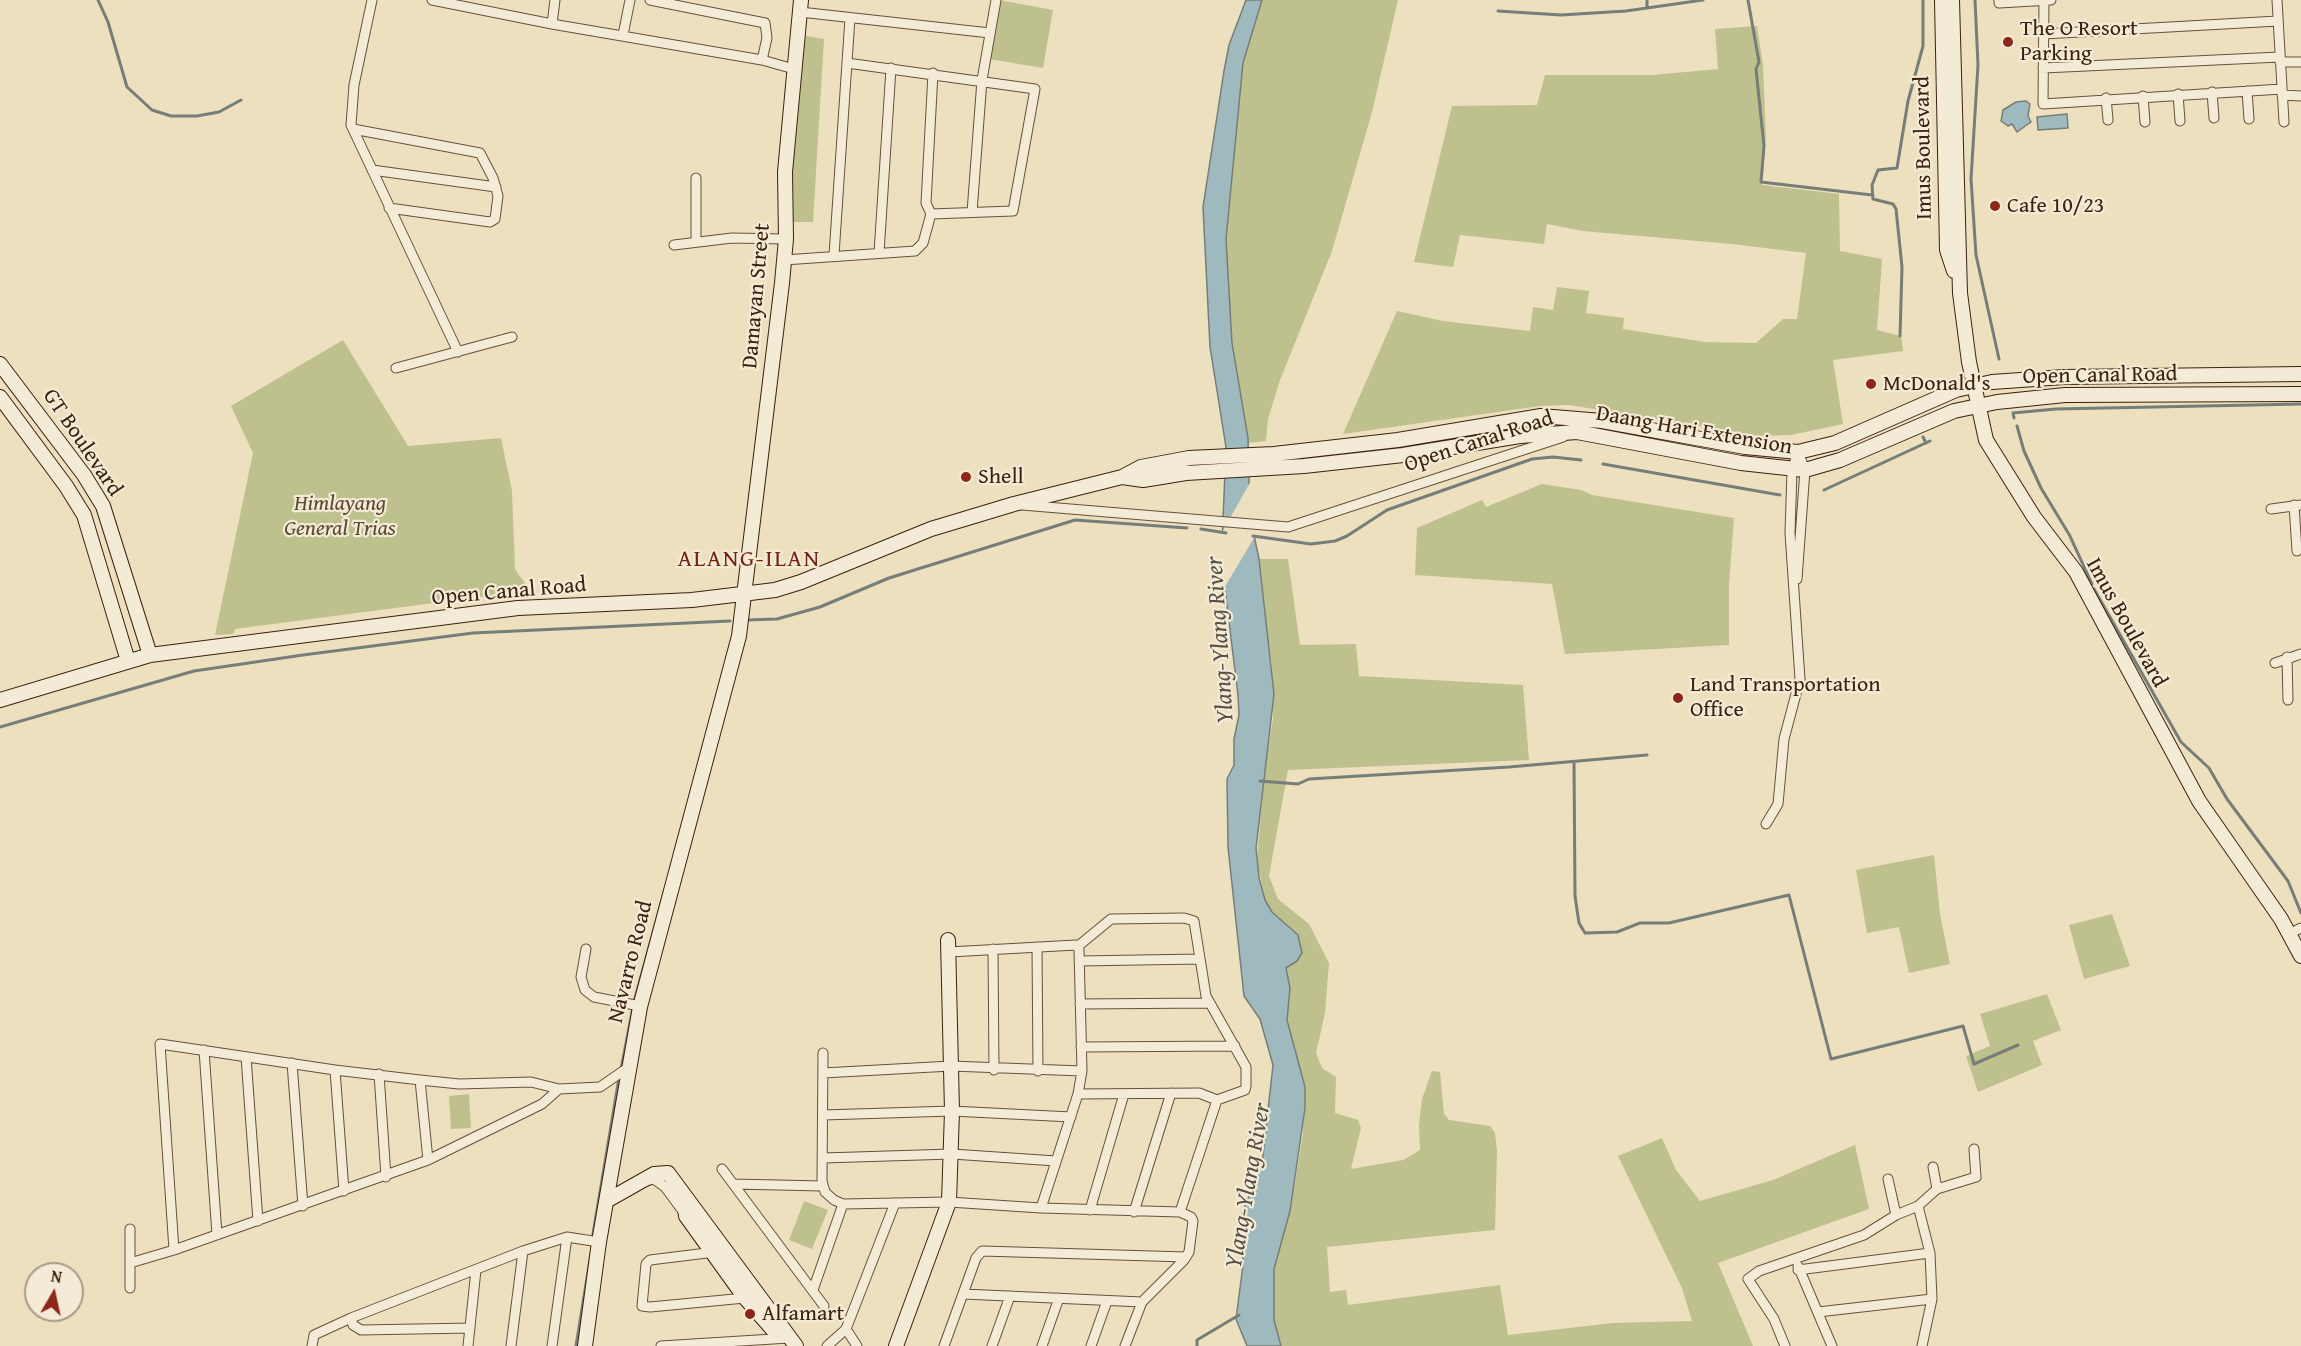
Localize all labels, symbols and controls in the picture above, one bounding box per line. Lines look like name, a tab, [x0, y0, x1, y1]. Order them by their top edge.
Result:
place label: The O Resort Parking	[2020, 16, 2138, 68]
marker: The O Resort Parking	[2001, 35, 2015, 49]
street label: Imus Boulevard	[1910, 76, 1938, 220]
place label: Cafe 10/23	[2007, 193, 2104, 219]
marker: Cafe 10/23	[1988, 199, 2002, 213]
street label: Damayan Street	[737, 222, 777, 370]
street label: Open Canal Road	[2022, 361, 2178, 391]
place label: McDonald's	[1883, 371, 1990, 397]
marker: McDonald's	[1864, 377, 1878, 391]
street label: GT Boulevard	[36, 384, 128, 502]
street label: Daang Hari Extension	[1594, 401, 1794, 461]
street label: Open Canal Road	[1401, 406, 1557, 478]
place label: Shell	[978, 464, 1024, 490]
marker: Shell	[959, 470, 973, 484]
park label: Himlayang General Trias	[284, 491, 396, 542]
district label: ALANG-ILAN	[677, 546, 821, 574]
street label: Imus Boulevard	[2080, 554, 2172, 692]
water label: Ylang-Ylang River	[1201, 555, 1241, 725]
street label: Open Canal Road	[431, 572, 587, 612]
place label: Land Transportation Office	[1690, 672, 1881, 724]
marker: Land Transportation Office	[1671, 691, 1685, 705]
street label: Navarro Road	[603, 898, 659, 1026]
water label: Ylang-Ylang River	[1220, 1101, 1278, 1271]
north arrow	[24, 1262, 84, 1322]
text: N	[49, 1264, 64, 1289]
place label: Alfamart	[762, 1301, 844, 1327]
marker: Alfamart	[743, 1307, 757, 1321]

